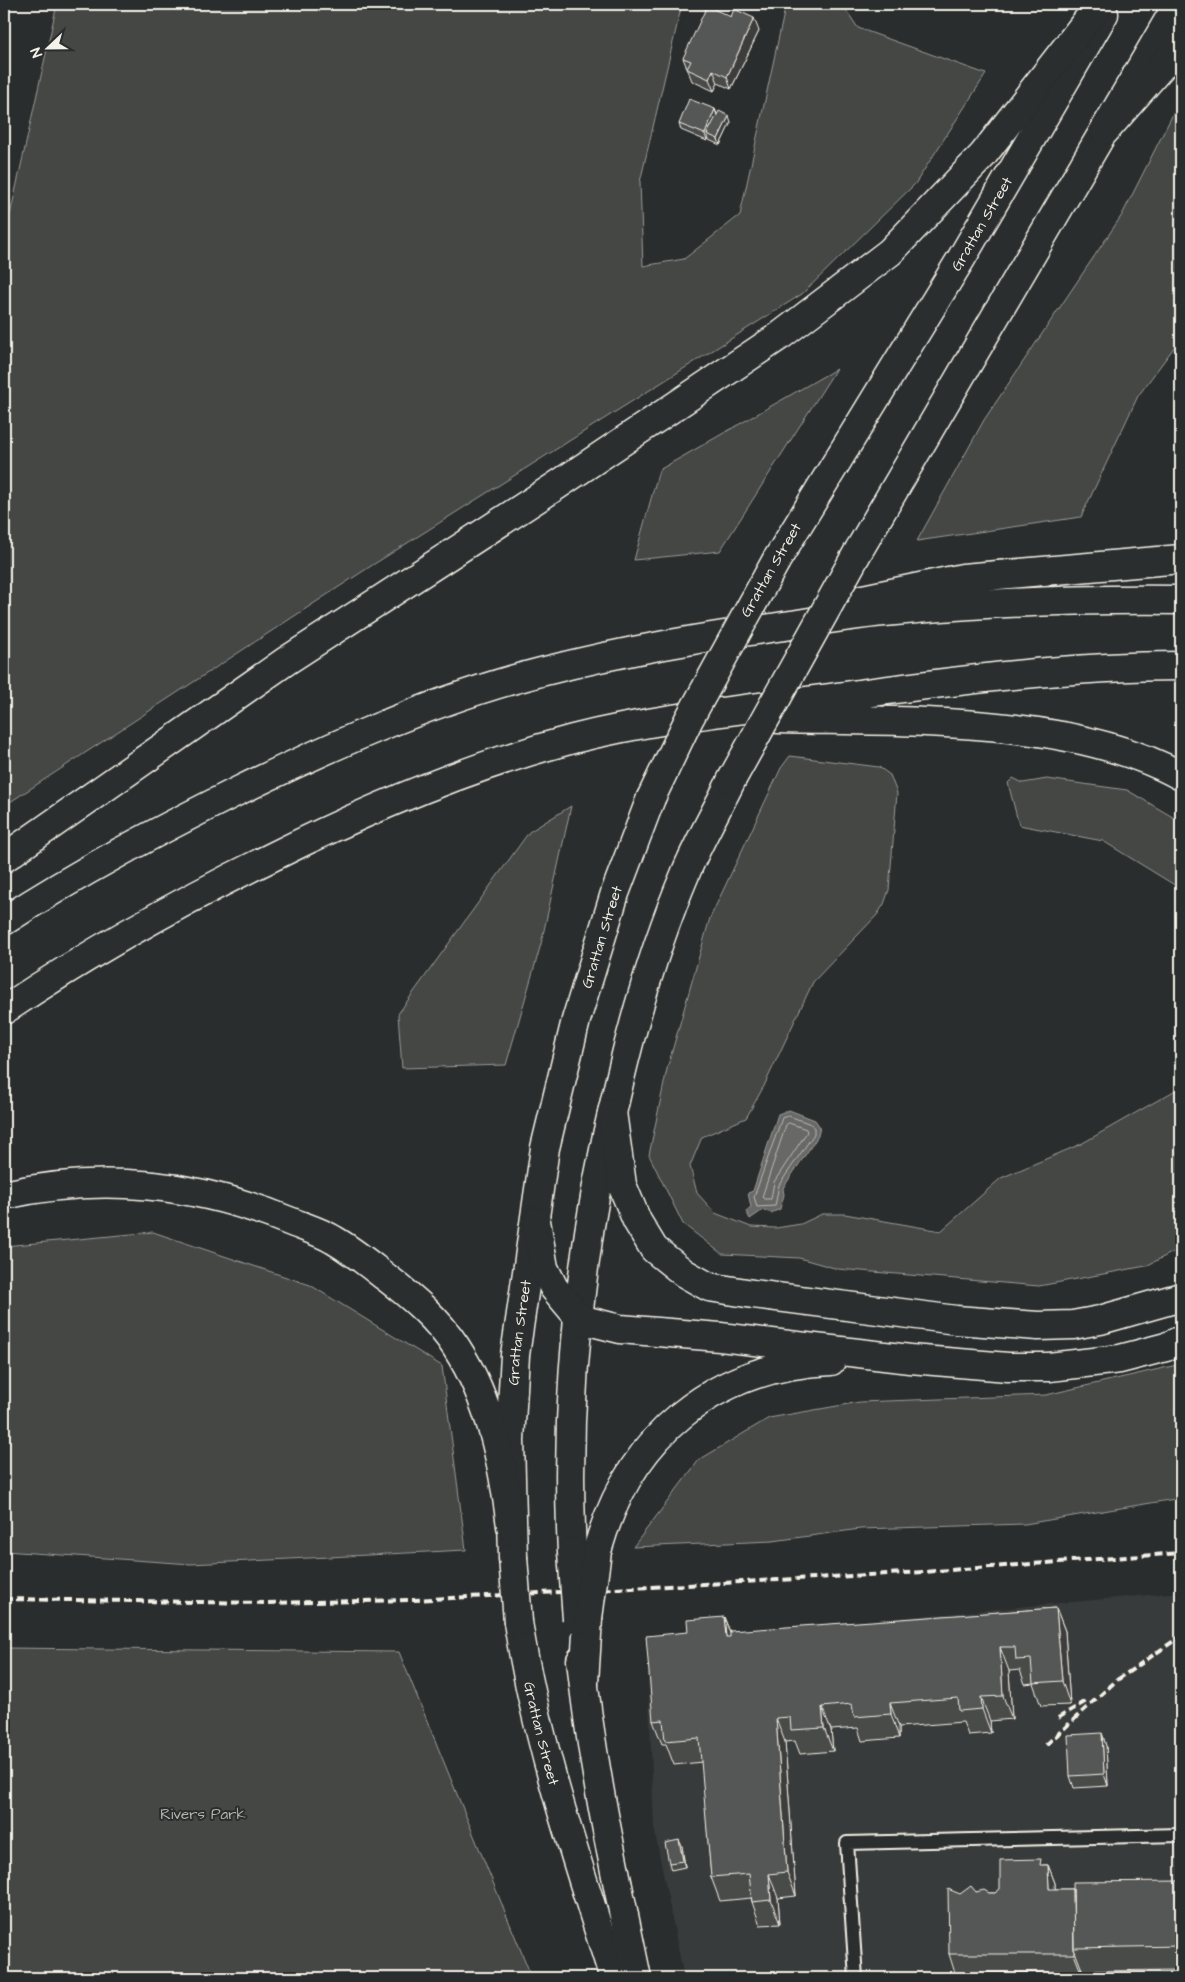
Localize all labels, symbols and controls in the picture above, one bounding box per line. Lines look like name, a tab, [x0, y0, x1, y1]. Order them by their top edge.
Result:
north arrow	[22, 22, 72, 72]
text: N	[26, 44, 48, 60]
street label: Grattan Street	[946, 173, 1017, 275]
street label: Grattan Street	[735, 519, 807, 621]
street label: Grattan Street	[576, 883, 627, 991]
street label: Grattan Street	[503, 1278, 536, 1386]
street label: Grattan Street	[519, 1680, 564, 1788]
park label: Rivers Park	[160, 1804, 246, 1825]

